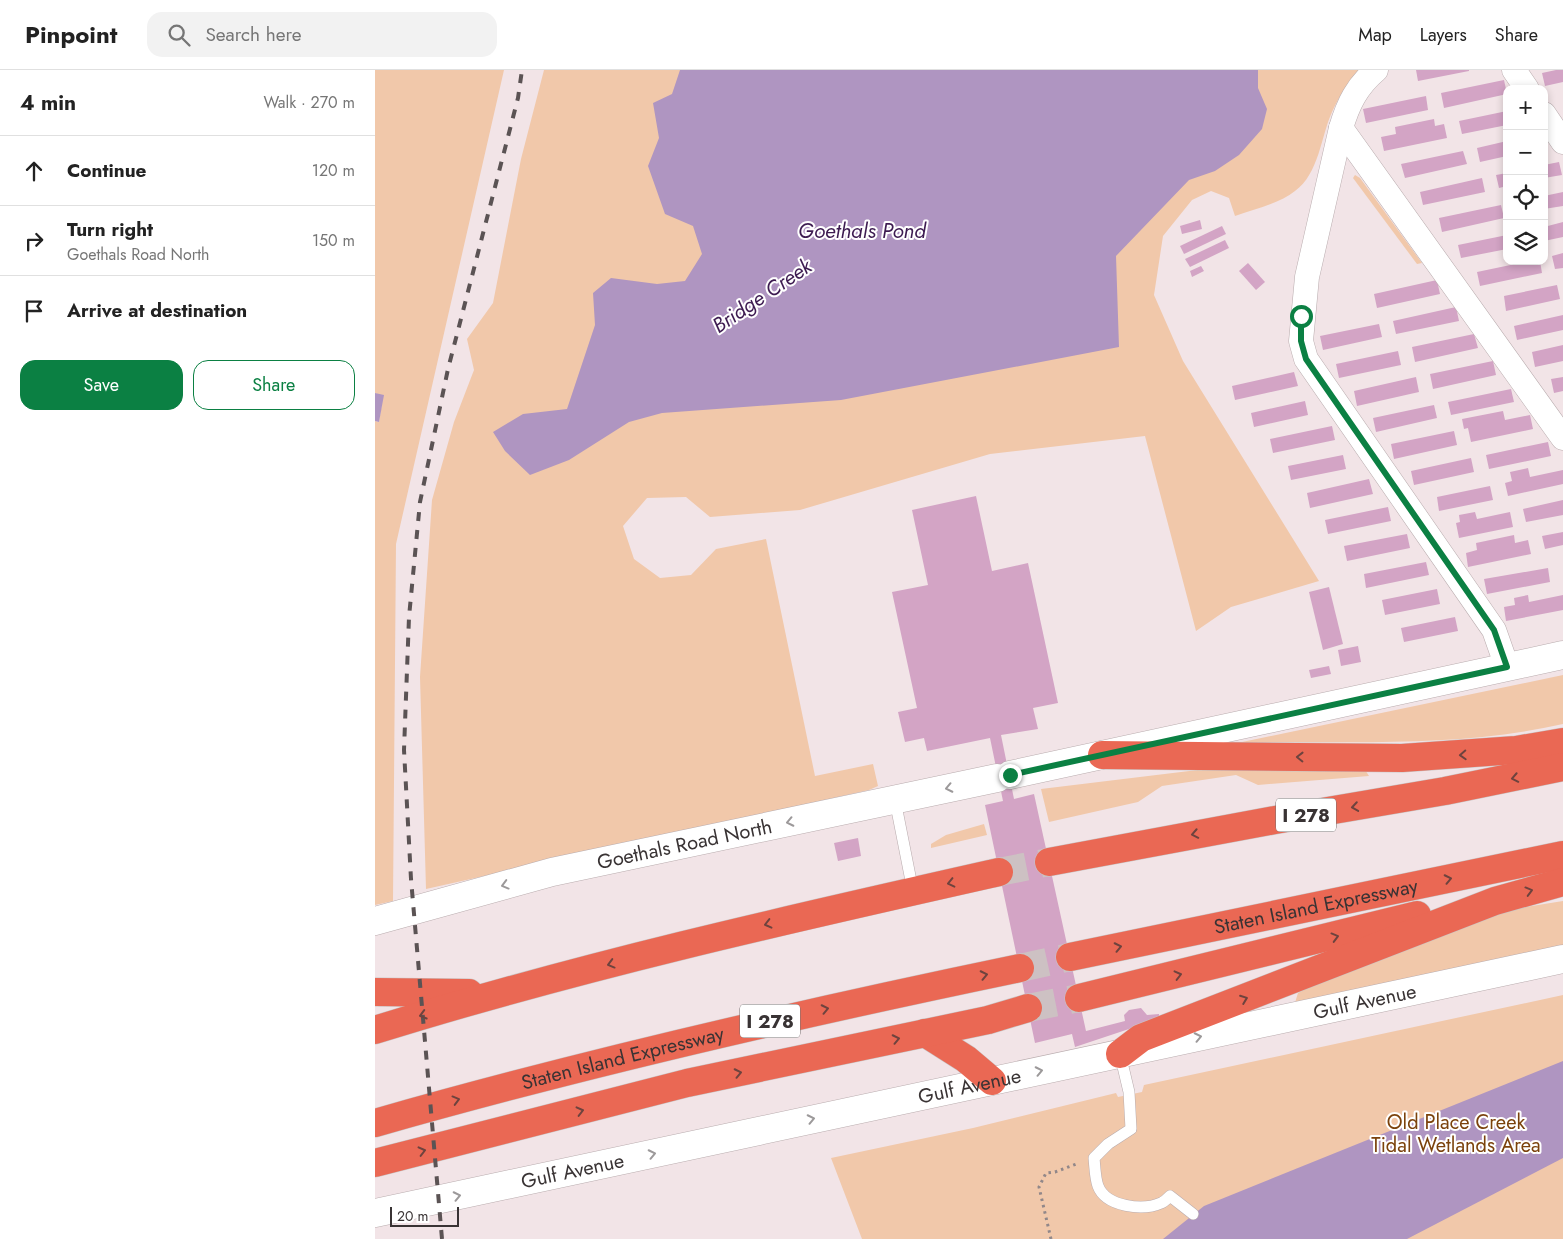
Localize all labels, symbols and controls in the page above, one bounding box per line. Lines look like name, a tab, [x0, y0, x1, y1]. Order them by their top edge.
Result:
search box	[147, 12, 497, 57]
text: Pinpoint	[25, 17, 117, 52]
icon: search	[165, 21, 193, 49]
text: Search here	[205, 21, 302, 48]
text: Map	[1358, 22, 1392, 48]
text: Layers	[1420, 22, 1467, 48]
text: Share	[1495, 22, 1538, 48]
map controls	[1503, 85, 1548, 265]
button: +	[1503, 85, 1548, 130]
text: 4 min	[20, 88, 76, 118]
text: Walk · 270 m	[264, 91, 355, 114]
button: −	[1503, 130, 1548, 175]
icon: ahead	[20, 157, 48, 185]
text: Continue	[67, 157, 146, 184]
text: 120 m	[312, 159, 355, 182]
button: locate	[1503, 175, 1548, 220]
text: Turn right	[67, 216, 153, 243]
water label: Goethals Pond	[798, 216, 927, 246]
button: layers	[1503, 220, 1548, 265]
icon: right	[20, 227, 48, 255]
text: 150 m	[312, 229, 355, 252]
text: Goethals Road North	[67, 243, 209, 266]
water label: Bridge Creek	[706, 251, 819, 340]
icon: arrive	[20, 297, 48, 325]
text: Arrive at destination	[67, 297, 247, 324]
route start	[1290, 305, 1313, 328]
button: Save	[20, 360, 183, 410]
button: Share	[193, 360, 355, 410]
one-way arrow	[1458, 749, 1466, 760]
one-way arrow	[1296, 751, 1304, 762]
route end	[999, 764, 1022, 787]
one-way arrow	[1511, 772, 1520, 782]
one-way arrow	[945, 782, 954, 793]
road number: I 278	[1276, 798, 1336, 832]
one-way arrow	[1351, 801, 1360, 811]
street label: Goethals Road North	[594, 811, 775, 877]
one-way arrow	[786, 816, 795, 827]
one-way arrow	[1191, 829, 1200, 839]
street label: Staten Island Expressway	[1211, 871, 1421, 941]
one-way arrow	[1444, 874, 1453, 885]
one-way arrow	[947, 877, 956, 888]
one-way arrow	[502, 879, 510, 889]
one-way arrow	[1524, 886, 1532, 896]
one-way arrow	[764, 918, 773, 929]
one-way arrow	[1331, 932, 1339, 942]
one-way arrow	[1113, 943, 1122, 953]
one-way arrow	[607, 958, 615, 968]
one-way arrow	[980, 970, 989, 981]
one-way arrow	[1173, 970, 1182, 981]
street label: Gulf Avenue	[1310, 976, 1419, 1027]
one-way arrow	[1239, 995, 1247, 1005]
road number: I 278	[740, 1004, 800, 1038]
one-way arrow	[821, 1004, 830, 1014]
one-way arrow	[419, 1010, 427, 1020]
street label: Staten Island Expressway	[518, 1019, 727, 1097]
one-way arrow	[1193, 1032, 1202, 1043]
one-way arrow	[892, 1034, 901, 1045]
street label: Gulf Avenue	[915, 1061, 1024, 1111]
one-way arrow	[1034, 1066, 1043, 1077]
one-way arrow	[733, 1068, 742, 1079]
one-way arrow	[451, 1095, 460, 1106]
one-way arrow	[575, 1106, 584, 1117]
park label: Old Place Creek Tidal Wetlands Area	[1371, 1108, 1541, 1160]
one-way arrow	[807, 1115, 816, 1125]
street label: Gulf Avenue	[518, 1146, 627, 1196]
one-way arrow	[418, 1147, 426, 1157]
one-way arrow	[648, 1149, 657, 1159]
one-way arrow	[452, 1191, 461, 1201]
scale bar	[390, 1204, 459, 1227]
text: 20 m	[397, 1206, 429, 1226]

